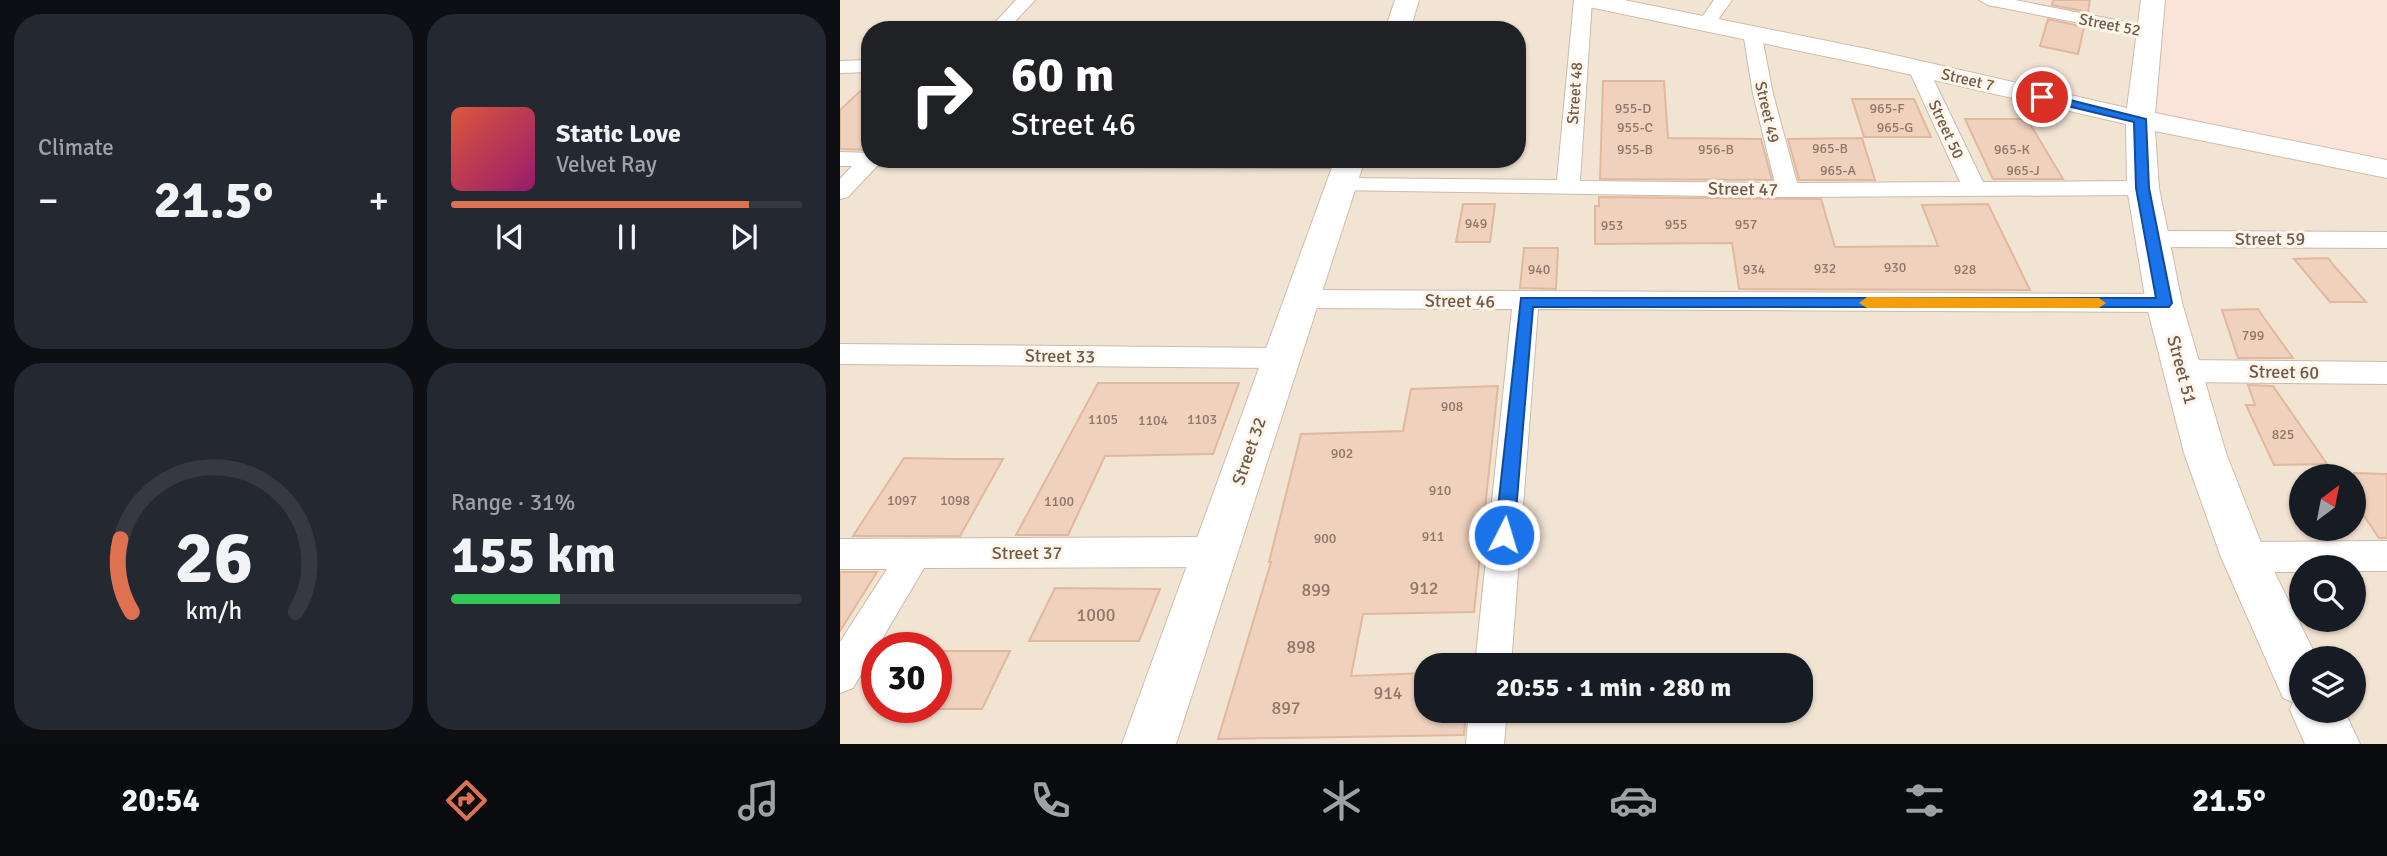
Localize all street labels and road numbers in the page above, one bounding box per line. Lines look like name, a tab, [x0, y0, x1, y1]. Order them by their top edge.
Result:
street label: Street 52	[2077, 9, 2142, 41]
street label: Street 48	[1563, 61, 1587, 125]
street label: Street 7	[1939, 64, 1996, 96]
street label: Street 49	[1750, 80, 1784, 145]
street label: Street 50	[1924, 97, 1968, 162]
street label: Street 47	[1708, 177, 1778, 201]
street label: Street 59	[2235, 228, 2305, 250]
street label: Street 46	[1425, 289, 1495, 313]
street label: Street 51	[2162, 333, 2202, 407]
street label: Street 33	[1025, 344, 1095, 368]
street label: Street 60	[2249, 360, 2319, 384]
street label: Street 32	[1227, 414, 1271, 488]
street label: Street 37	[992, 542, 1062, 564]

